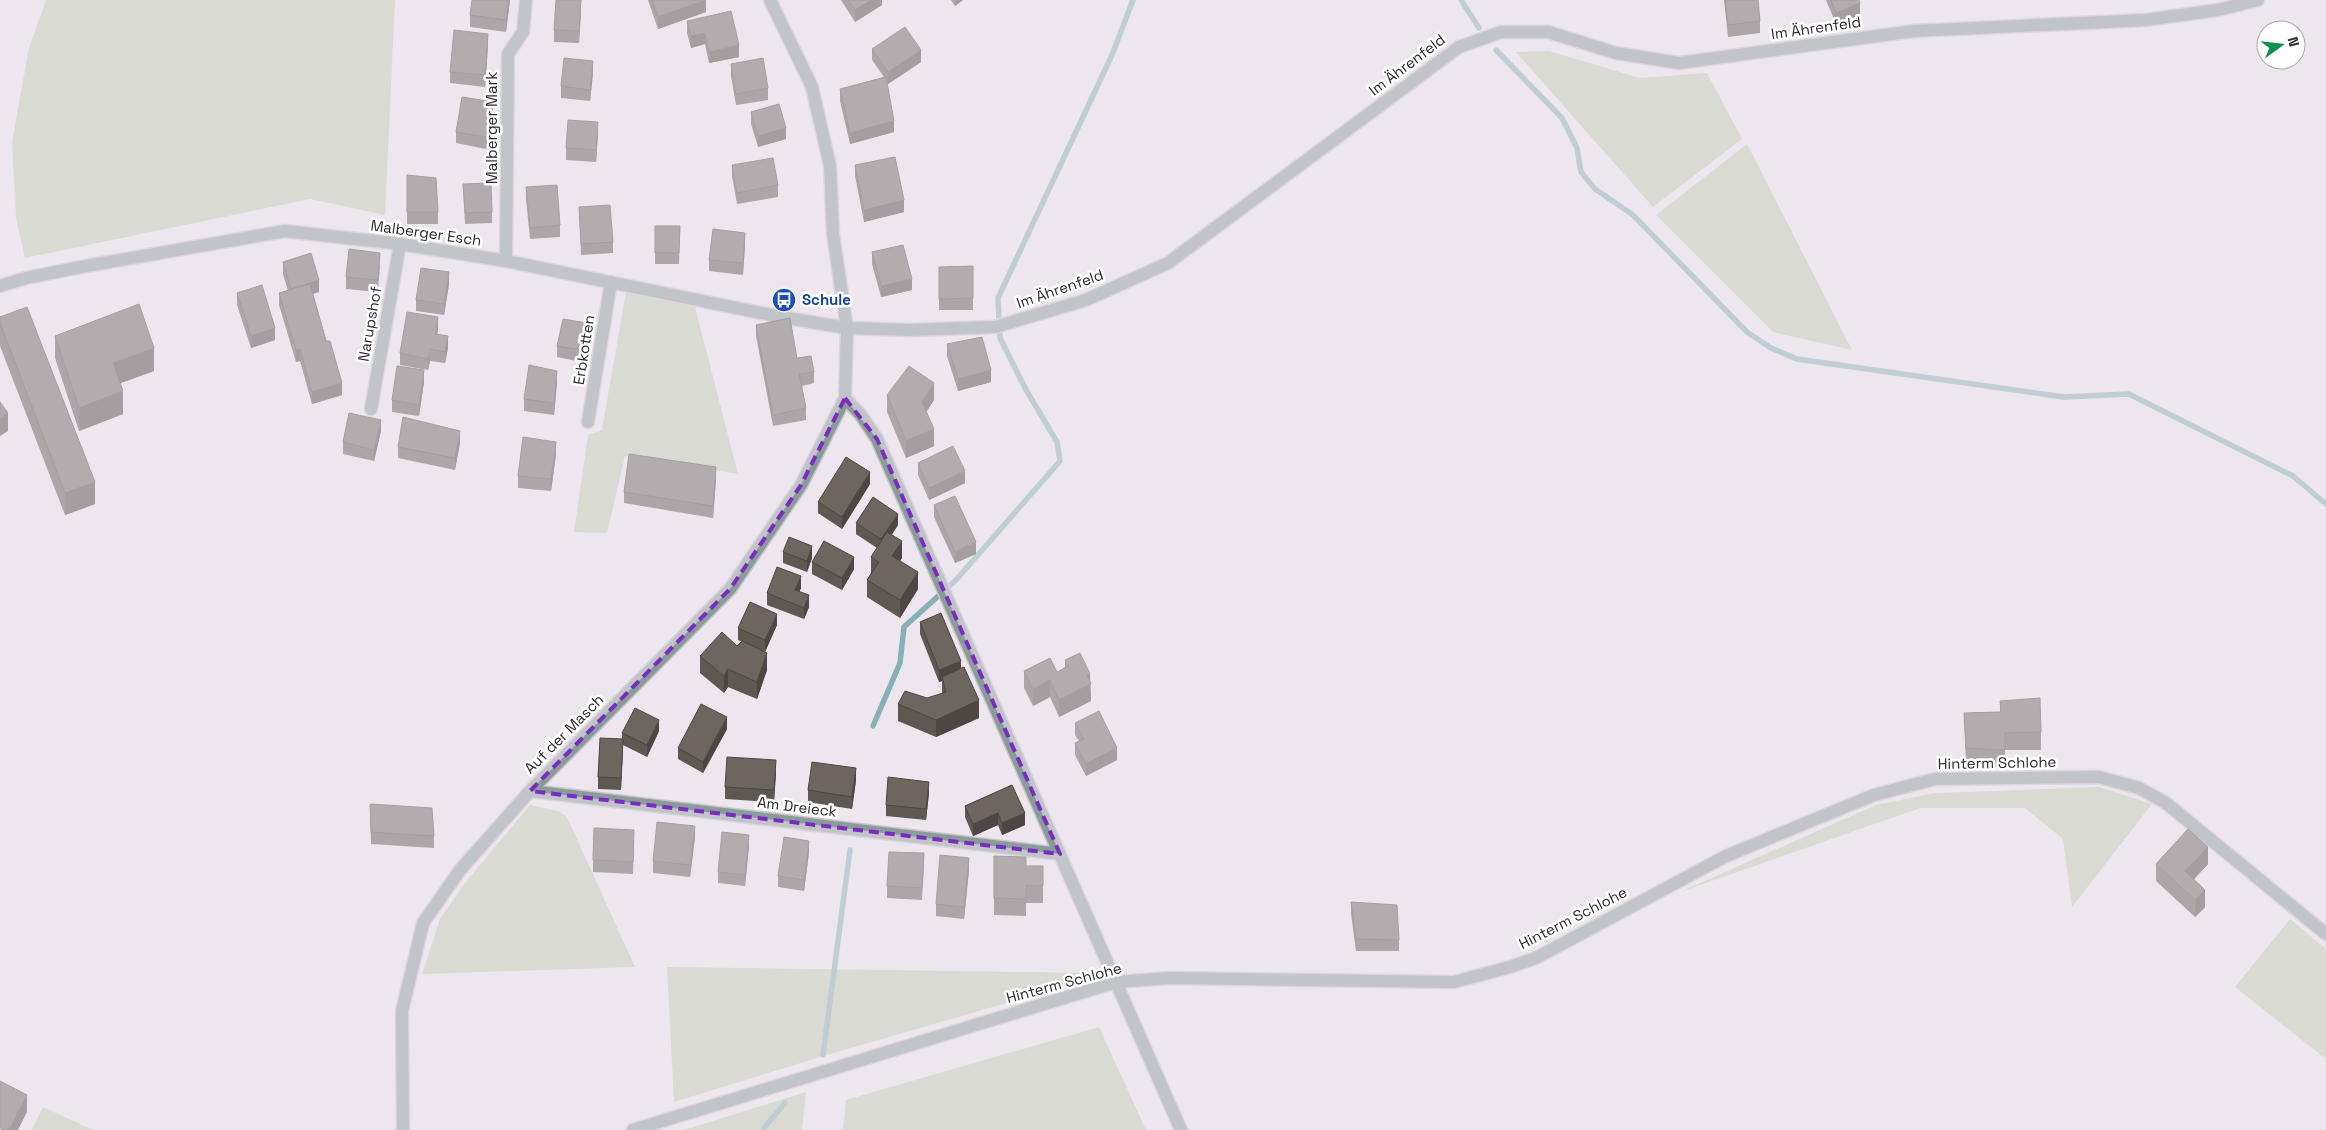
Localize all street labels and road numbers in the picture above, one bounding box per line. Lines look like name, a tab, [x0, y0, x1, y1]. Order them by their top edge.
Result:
street label: Im Ährenfeld	[1770, 12, 1862, 43]
street label: Im Ährenfeld	[1365, 30, 1449, 99]
street label: Malberger Mark	[482, 72, 501, 184]
street label: Malberger Esch	[369, 215, 483, 250]
street label: Im Ährenfeld	[1014, 265, 1106, 312]
street label: Narupshof	[354, 285, 386, 363]
street label: Erbkotten	[569, 314, 598, 386]
street label: Auf der Masch	[520, 690, 607, 777]
street label: Hinterm Schlohe	[1937, 752, 2057, 773]
street label: Am Dreieck	[756, 792, 838, 821]
street label: Hinterm Schlohe	[1516, 882, 1630, 953]
street label: Hinterm Schlohe	[1004, 958, 1124, 1007]

